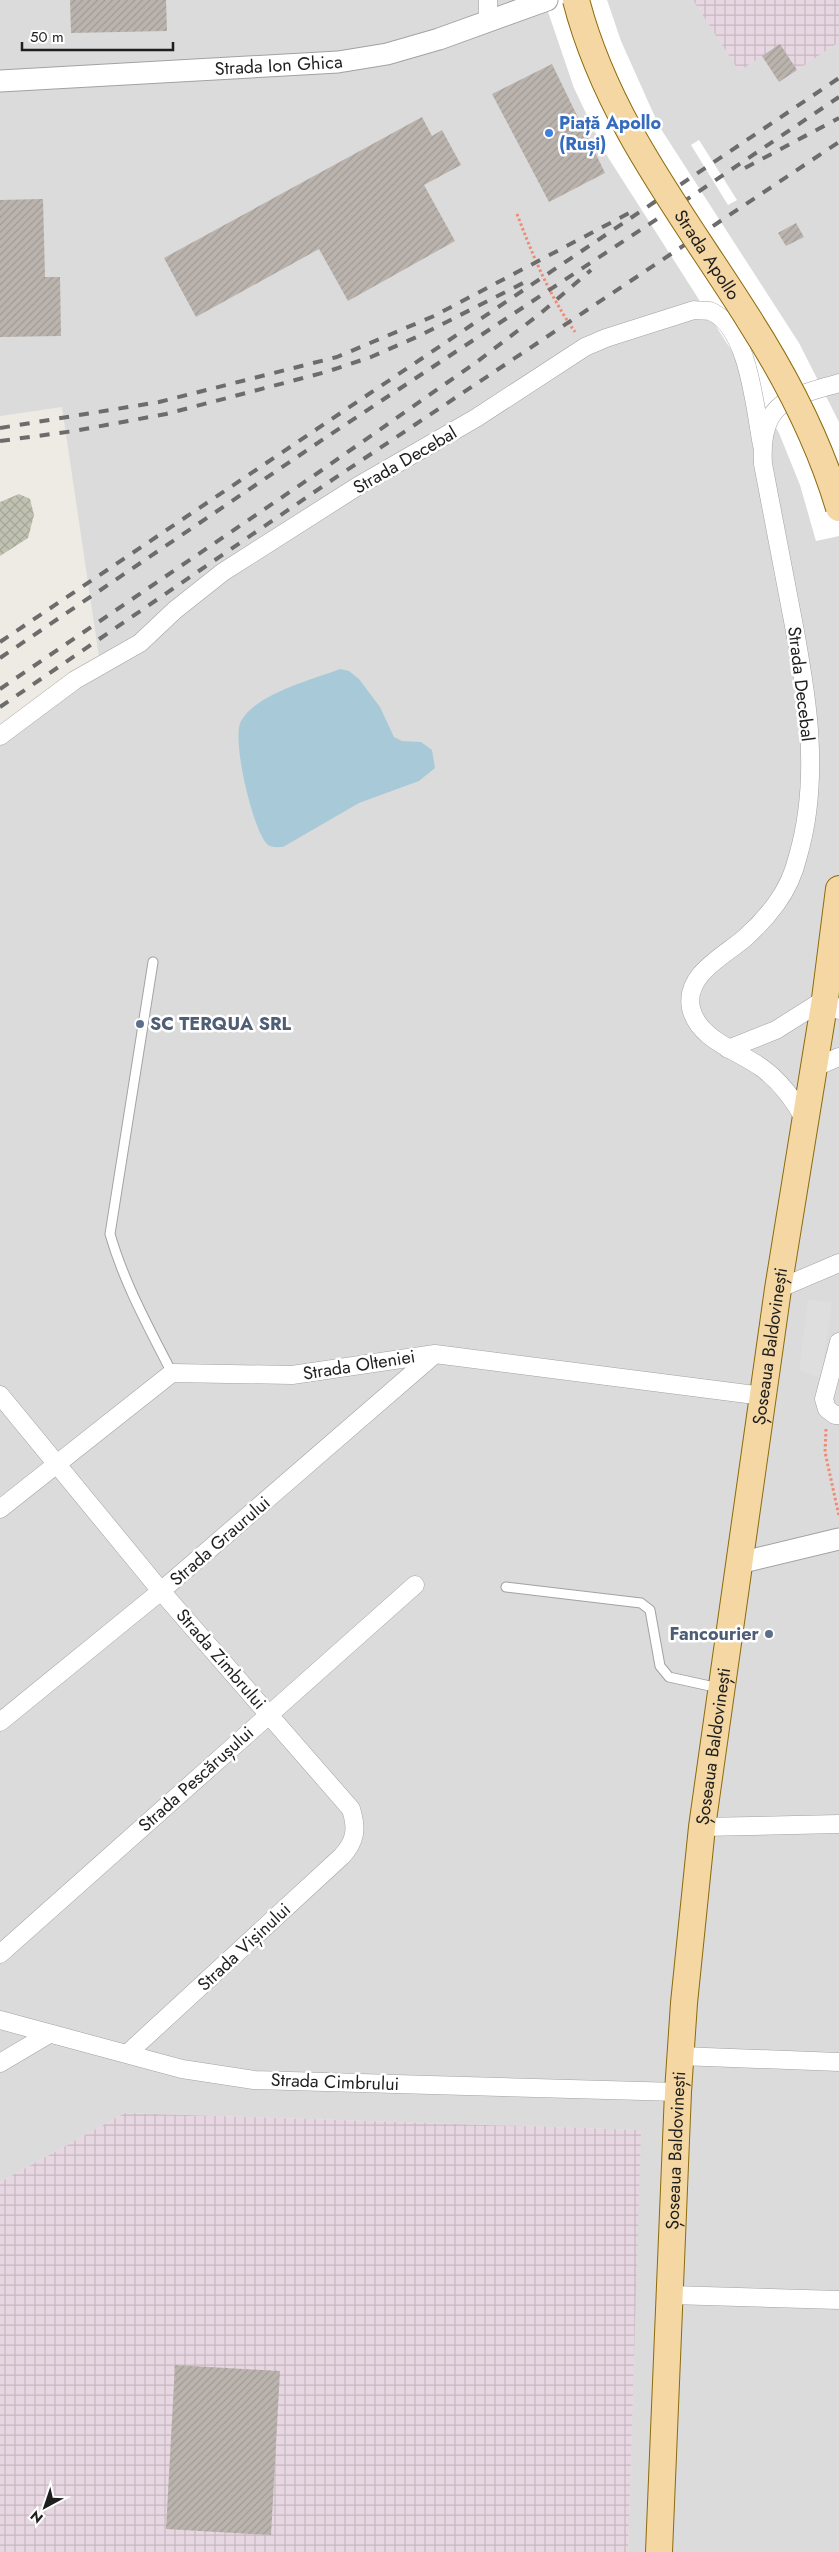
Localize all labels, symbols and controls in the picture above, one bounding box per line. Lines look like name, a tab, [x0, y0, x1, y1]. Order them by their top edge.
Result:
scale bar	[22, 20, 174, 52]
text: 50 m	[30, 26, 64, 48]
street label: Strada Ion Ghica	[214, 48, 344, 82]
place label: Piață Apollo (Ruși)	[559, 110, 661, 157]
marker: Piață Apollo (Ruși)	[543, 127, 555, 139]
street label: Strada Apollo	[668, 205, 746, 305]
street label: Strada Decebal	[348, 420, 462, 500]
street label: Strada Decebal	[781, 625, 821, 743]
place label: SC TERQUA SRL	[150, 1011, 292, 1037]
marker: SC TERQUA SRL	[134, 1018, 146, 1030]
street label: Șoseaua Baldovinești	[746, 1266, 794, 1427]
street label: Strada Olteniei	[301, 1343, 417, 1387]
street label: Strada Graurului	[164, 1490, 276, 1592]
street label: Strada Zimbrului	[170, 1603, 272, 1715]
place label: Fancourier	[670, 1621, 760, 1647]
marker: Fancourier	[763, 1628, 775, 1640]
street label: Șoseaua Baldovinești	[689, 1666, 737, 1827]
street label: Strada Pescărușului	[133, 1720, 259, 1838]
street label: Strada Vișinului	[192, 1897, 296, 1997]
street label: Strada Cimbrului	[270, 2067, 400, 2097]
street label: Șoseaua Baldovinești	[659, 2070, 692, 2230]
north arrow	[20, 2482, 70, 2532]
text: N	[26, 2506, 47, 2528]

